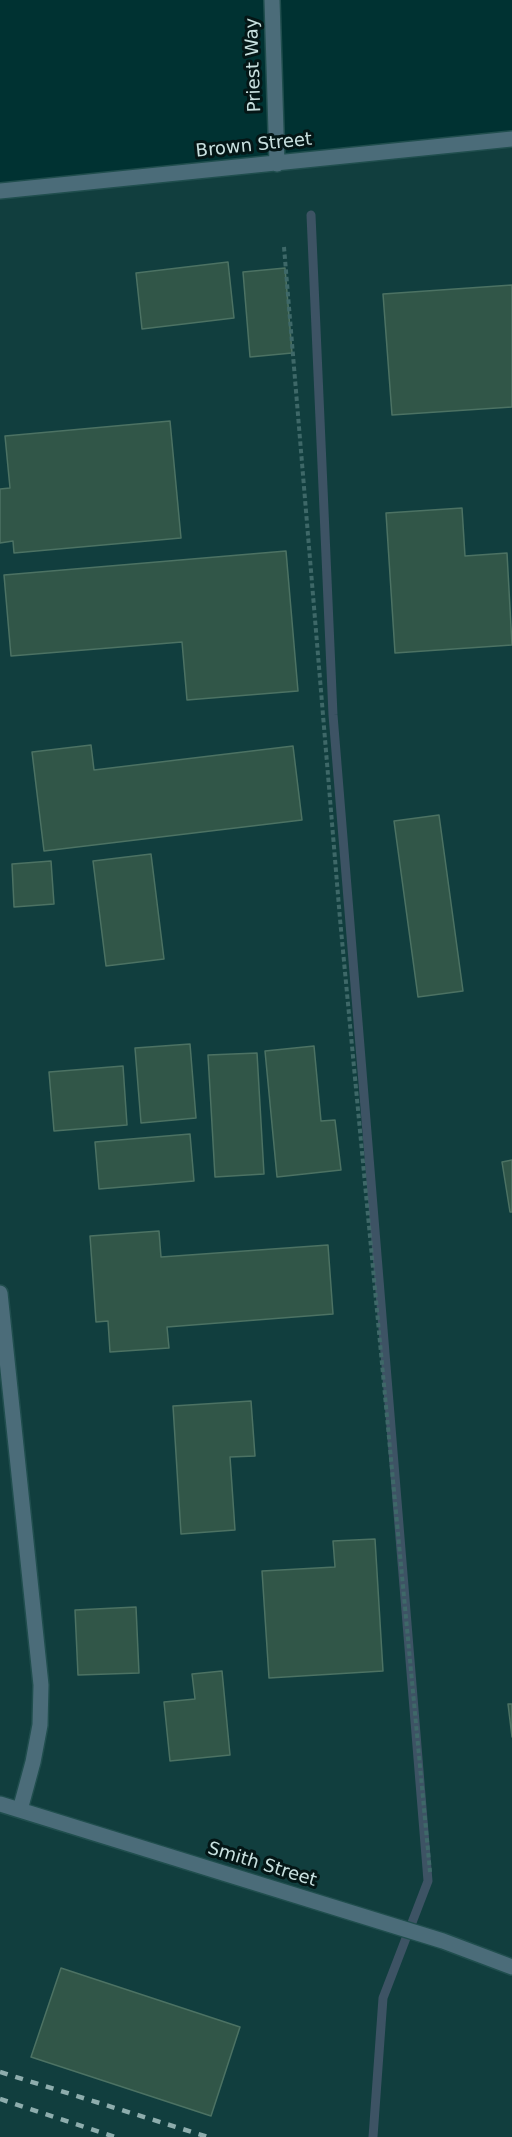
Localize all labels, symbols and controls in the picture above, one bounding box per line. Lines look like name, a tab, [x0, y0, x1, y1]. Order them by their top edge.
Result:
street label: Priest Way	[242, 17, 266, 113]
street label: Brown Street	[195, 129, 313, 163]
street label: Smith Street	[205, 1838, 319, 1892]

